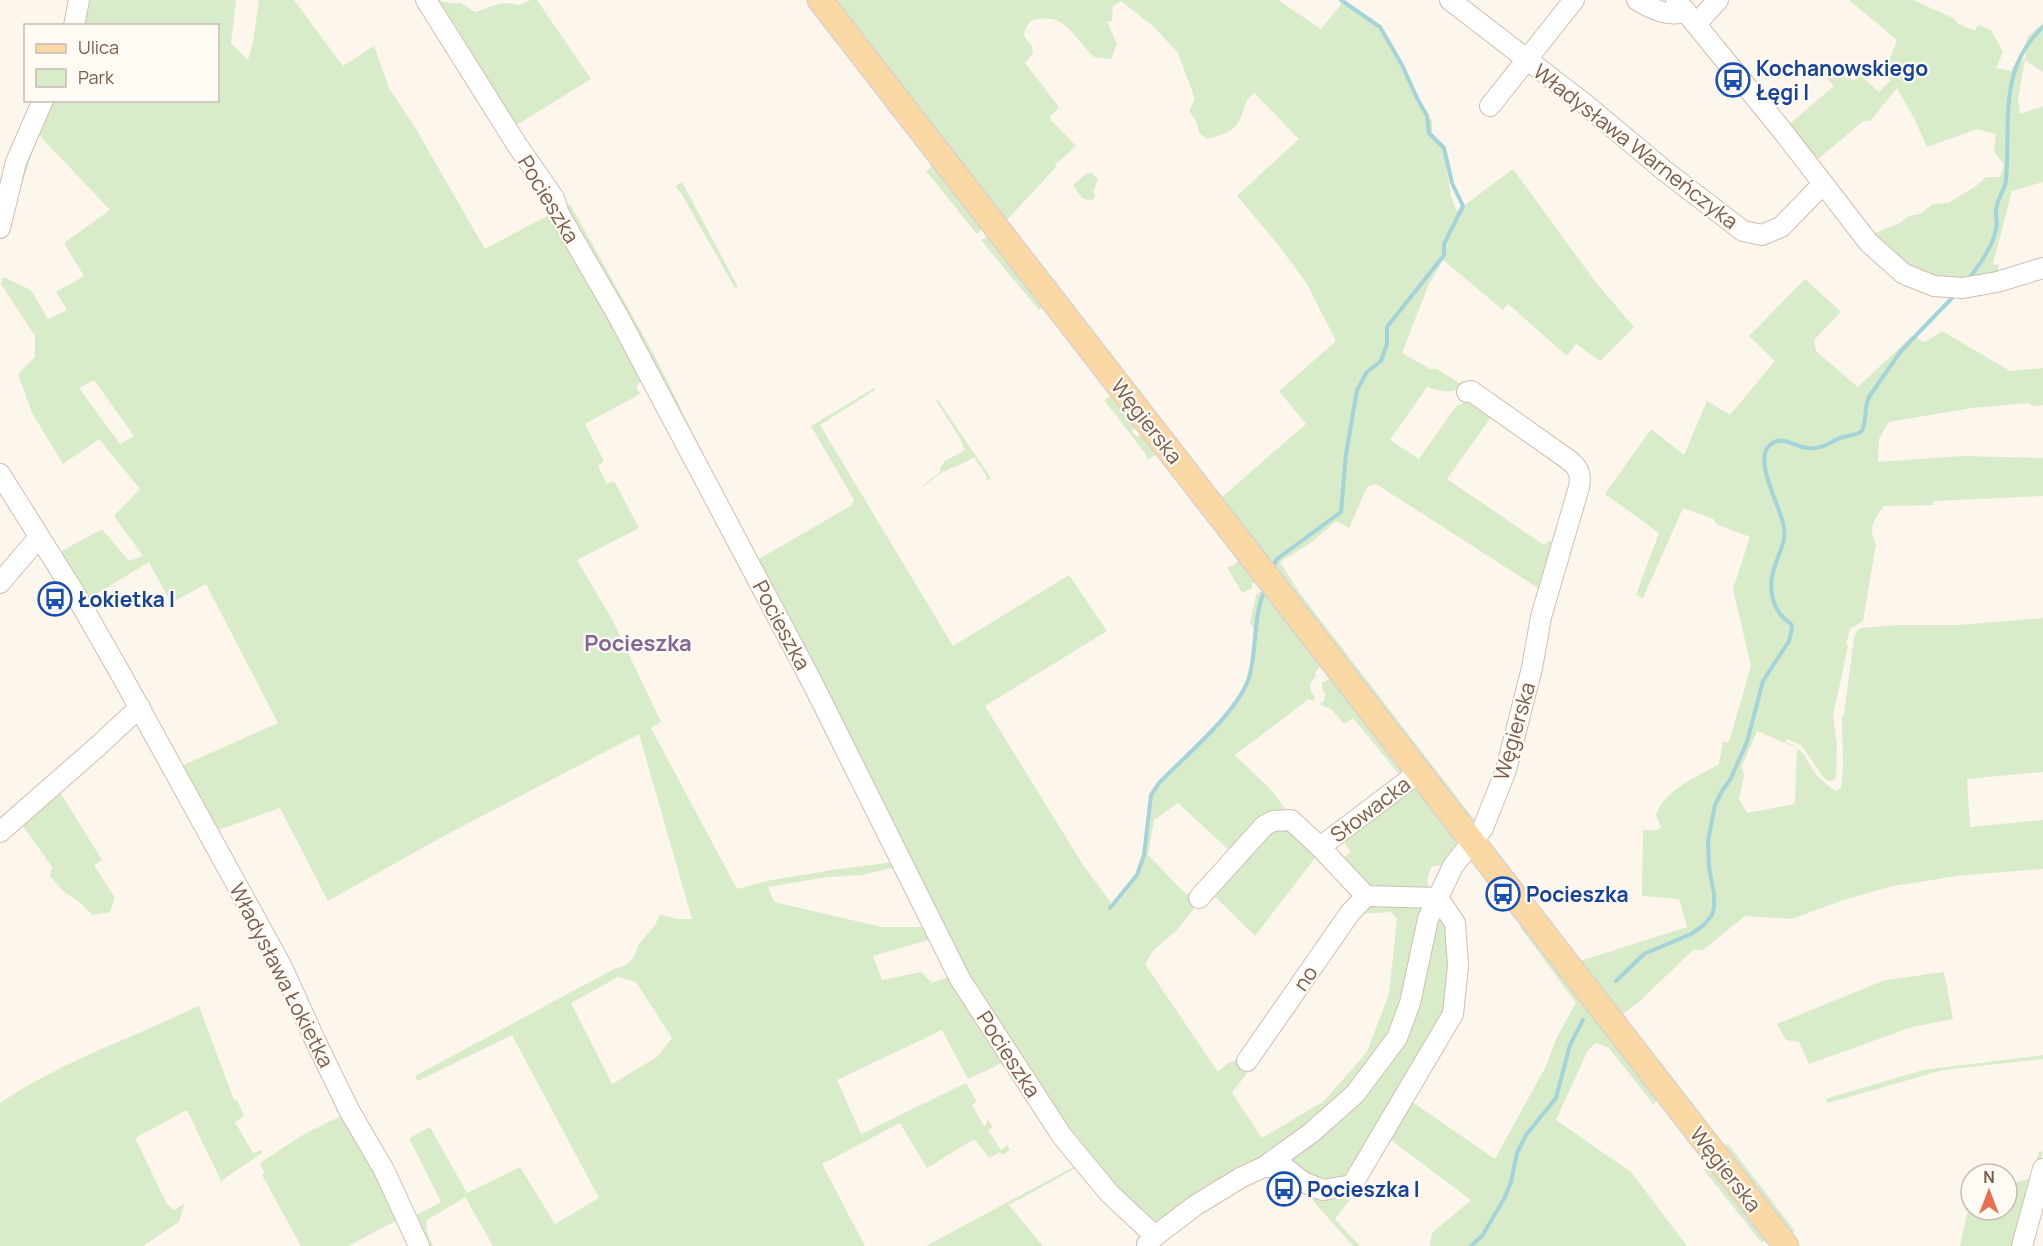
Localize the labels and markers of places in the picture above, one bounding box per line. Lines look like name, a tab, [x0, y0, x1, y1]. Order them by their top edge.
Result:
place label: Kochanowskiego Łęgi I	[1756, 54, 1928, 106]
bus stop icon: Kochanowskiego Łęgi I	[1715, 62, 1751, 98]
bus stop icon: Łokietka I	[37, 581, 73, 617]
place label: Łokietka I	[78, 585, 175, 613]
bus stop icon: Pocieszka	[1485, 876, 1521, 912]
place label: Pocieszka	[1526, 880, 1628, 908]
bus stop icon: Pocieszka I	[1266, 1171, 1302, 1207]
place label: Pocieszka I	[1307, 1175, 1420, 1203]

